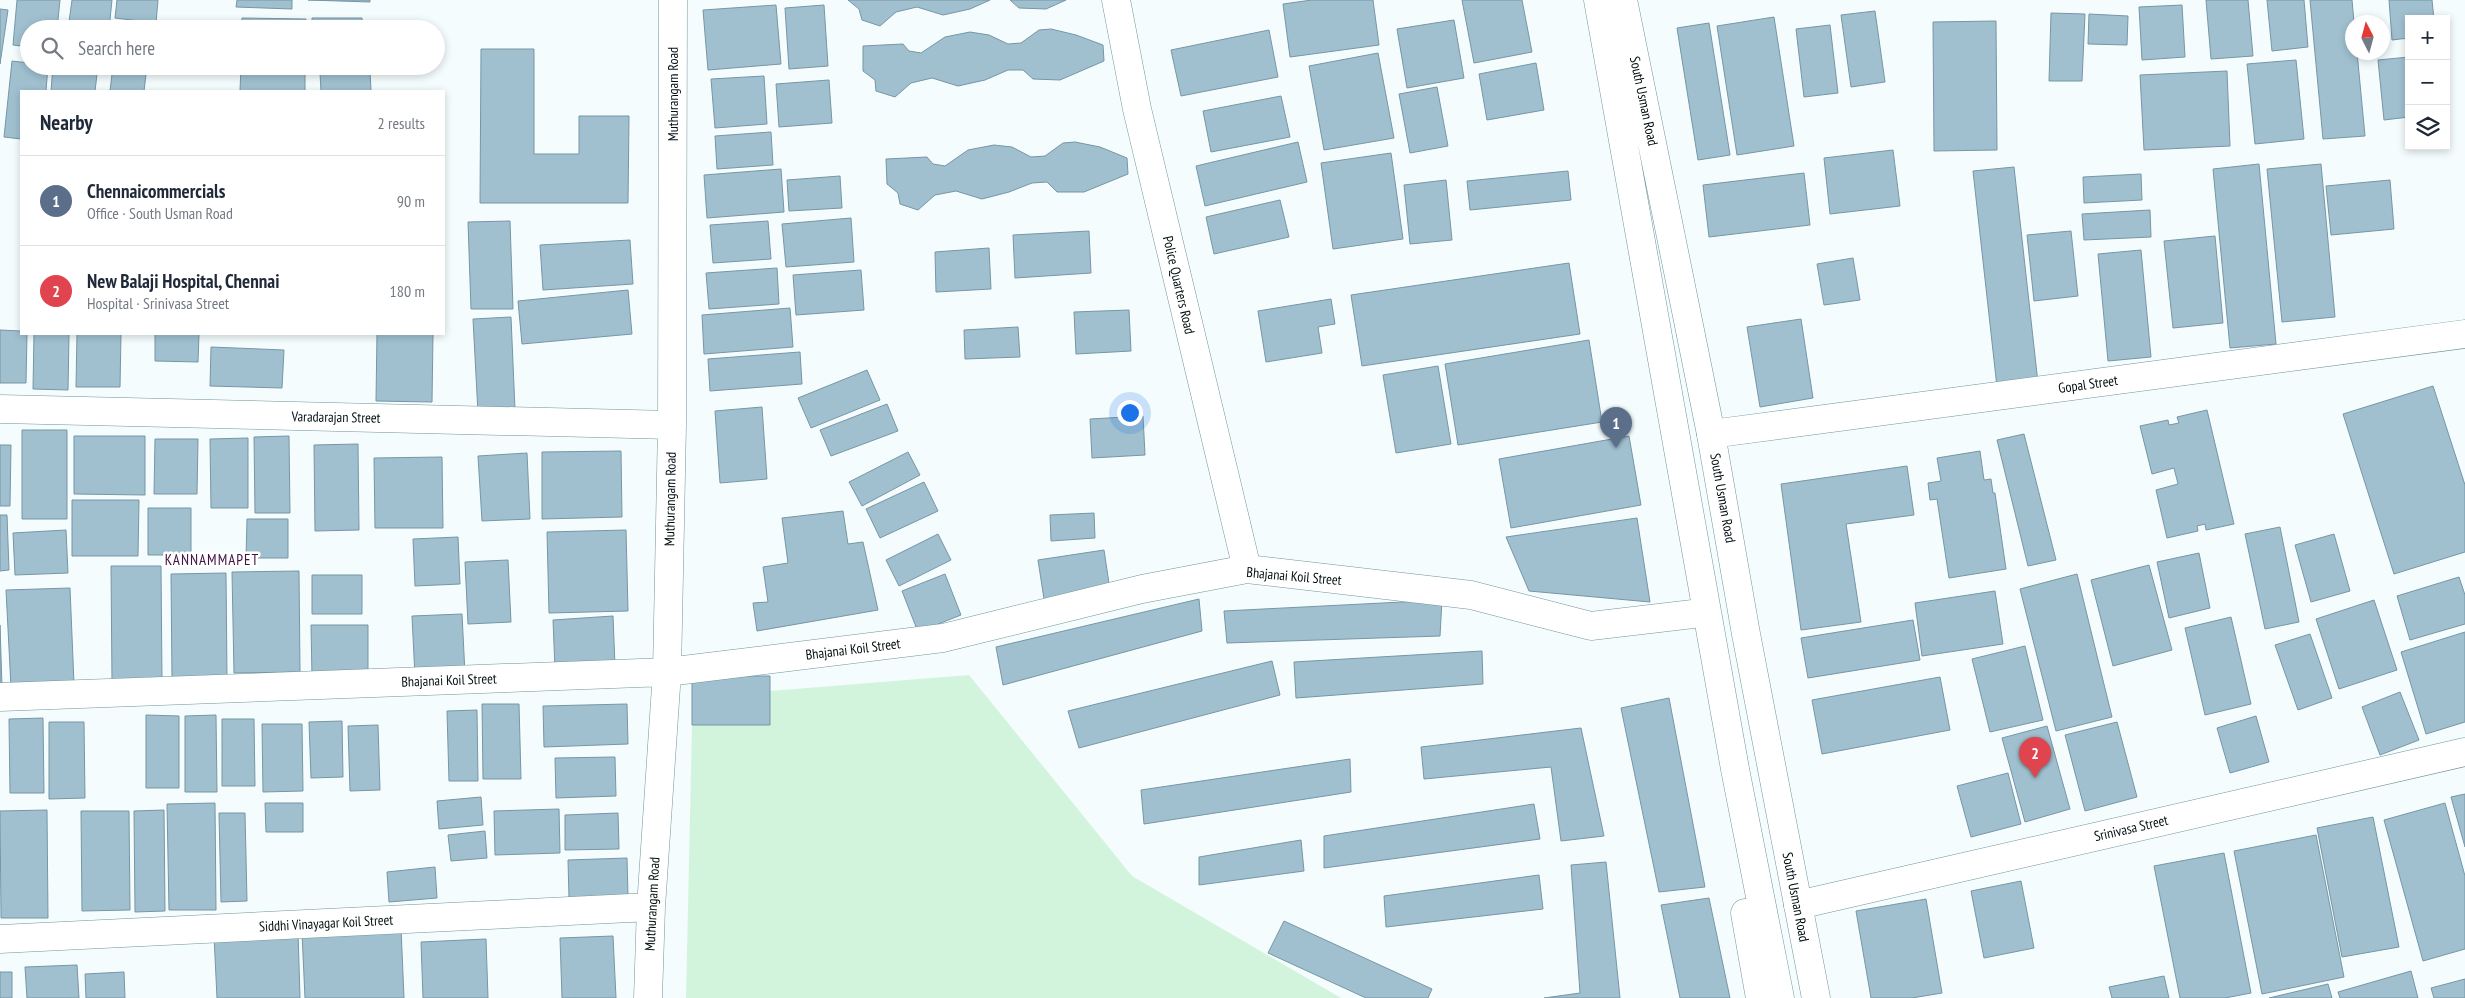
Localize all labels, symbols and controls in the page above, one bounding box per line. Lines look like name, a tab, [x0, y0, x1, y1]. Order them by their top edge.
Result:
north arrow	[2345, 15, 2390, 60]
map controls	[2405, 15, 2450, 150]
button: +	[2405, 15, 2450, 60]
search box	[20, 20, 445, 75]
icon: search	[38, 34, 66, 62]
text: Search here	[78, 36, 155, 60]
street label: Muthurangam Road	[664, 47, 682, 141]
street label: South Usman Road	[1626, 55, 1662, 147]
button: −	[2405, 60, 2450, 105]
button: layers	[2405, 105, 2450, 150]
text: Nearby	[40, 109, 93, 136]
text: 2 results	[378, 113, 425, 133]
text: Chennaicommercials	[87, 179, 225, 203]
text: 1	[52, 191, 60, 211]
text: 90 m	[397, 191, 425, 211]
text: Office · South Usman Road	[87, 203, 233, 223]
street label: Police Quarters Road	[1159, 234, 1199, 336]
text: New Balaji Hospital, Chennai	[87, 269, 279, 293]
text: 2	[52, 281, 60, 301]
text: 180 m	[390, 281, 425, 301]
text: Hospital · Srinivasa Street	[87, 293, 229, 313]
street label: Gopal Street	[2057, 371, 2119, 397]
your location	[1117, 400, 1143, 426]
street label: Varadarajan Street	[290, 407, 381, 427]
pin: 1	[1600, 407, 1632, 448]
street label: Muthurangam Road	[660, 452, 680, 546]
street label: South Usman Road	[1706, 452, 1740, 544]
district label: KANNAMMAPET	[165, 550, 259, 569]
street label: Bhajanai Koil Street	[1246, 563, 1342, 589]
street label: Bhajanai Koil Street	[805, 634, 902, 664]
street label: Bhajanai Koil Street	[401, 669, 497, 691]
pin: 2	[2019, 737, 2051, 778]
street label: Srinivasa Street	[2092, 811, 2170, 845]
street label: South Usman Road	[1778, 851, 1814, 943]
street label: Muthurangam Road	[641, 856, 663, 952]
street label: Siddhi Vinayagar Koil Street	[259, 910, 394, 935]

